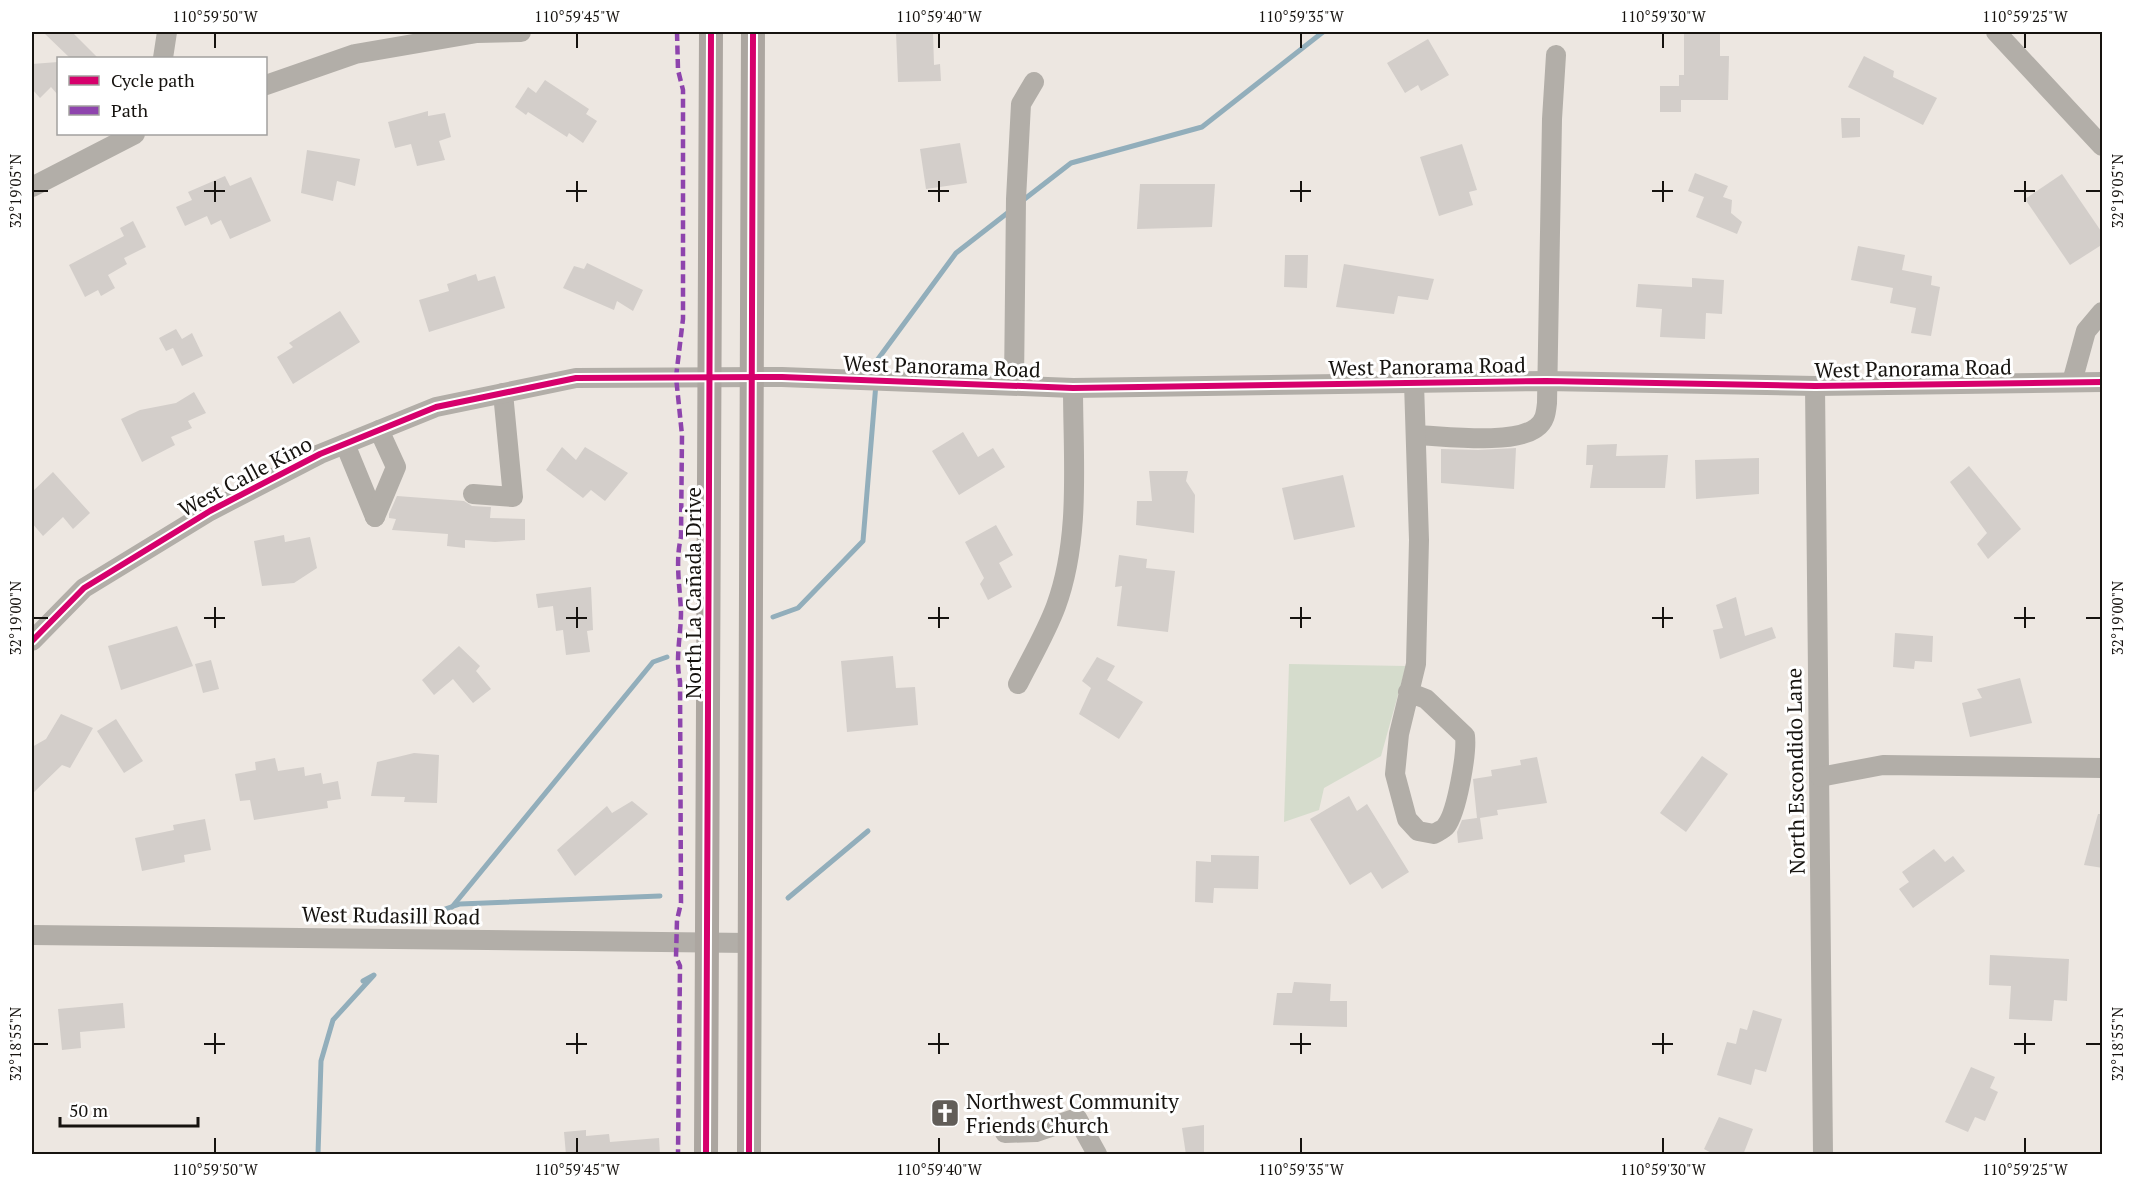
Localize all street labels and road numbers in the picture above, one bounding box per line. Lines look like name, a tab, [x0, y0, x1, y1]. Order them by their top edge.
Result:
street label: West Panorama Road	[843, 349, 1041, 383]
street label: West Panorama Road	[1328, 350, 1526, 382]
street label: West Panorama Road	[1814, 352, 2012, 384]
street label: West Calle Kino	[173, 429, 317, 523]
street label: North La Cañada Drive	[679, 487, 707, 699]
street label: North Escondido Lane	[1779, 667, 1811, 875]
street label: West Rudasill Road	[302, 899, 481, 931]

